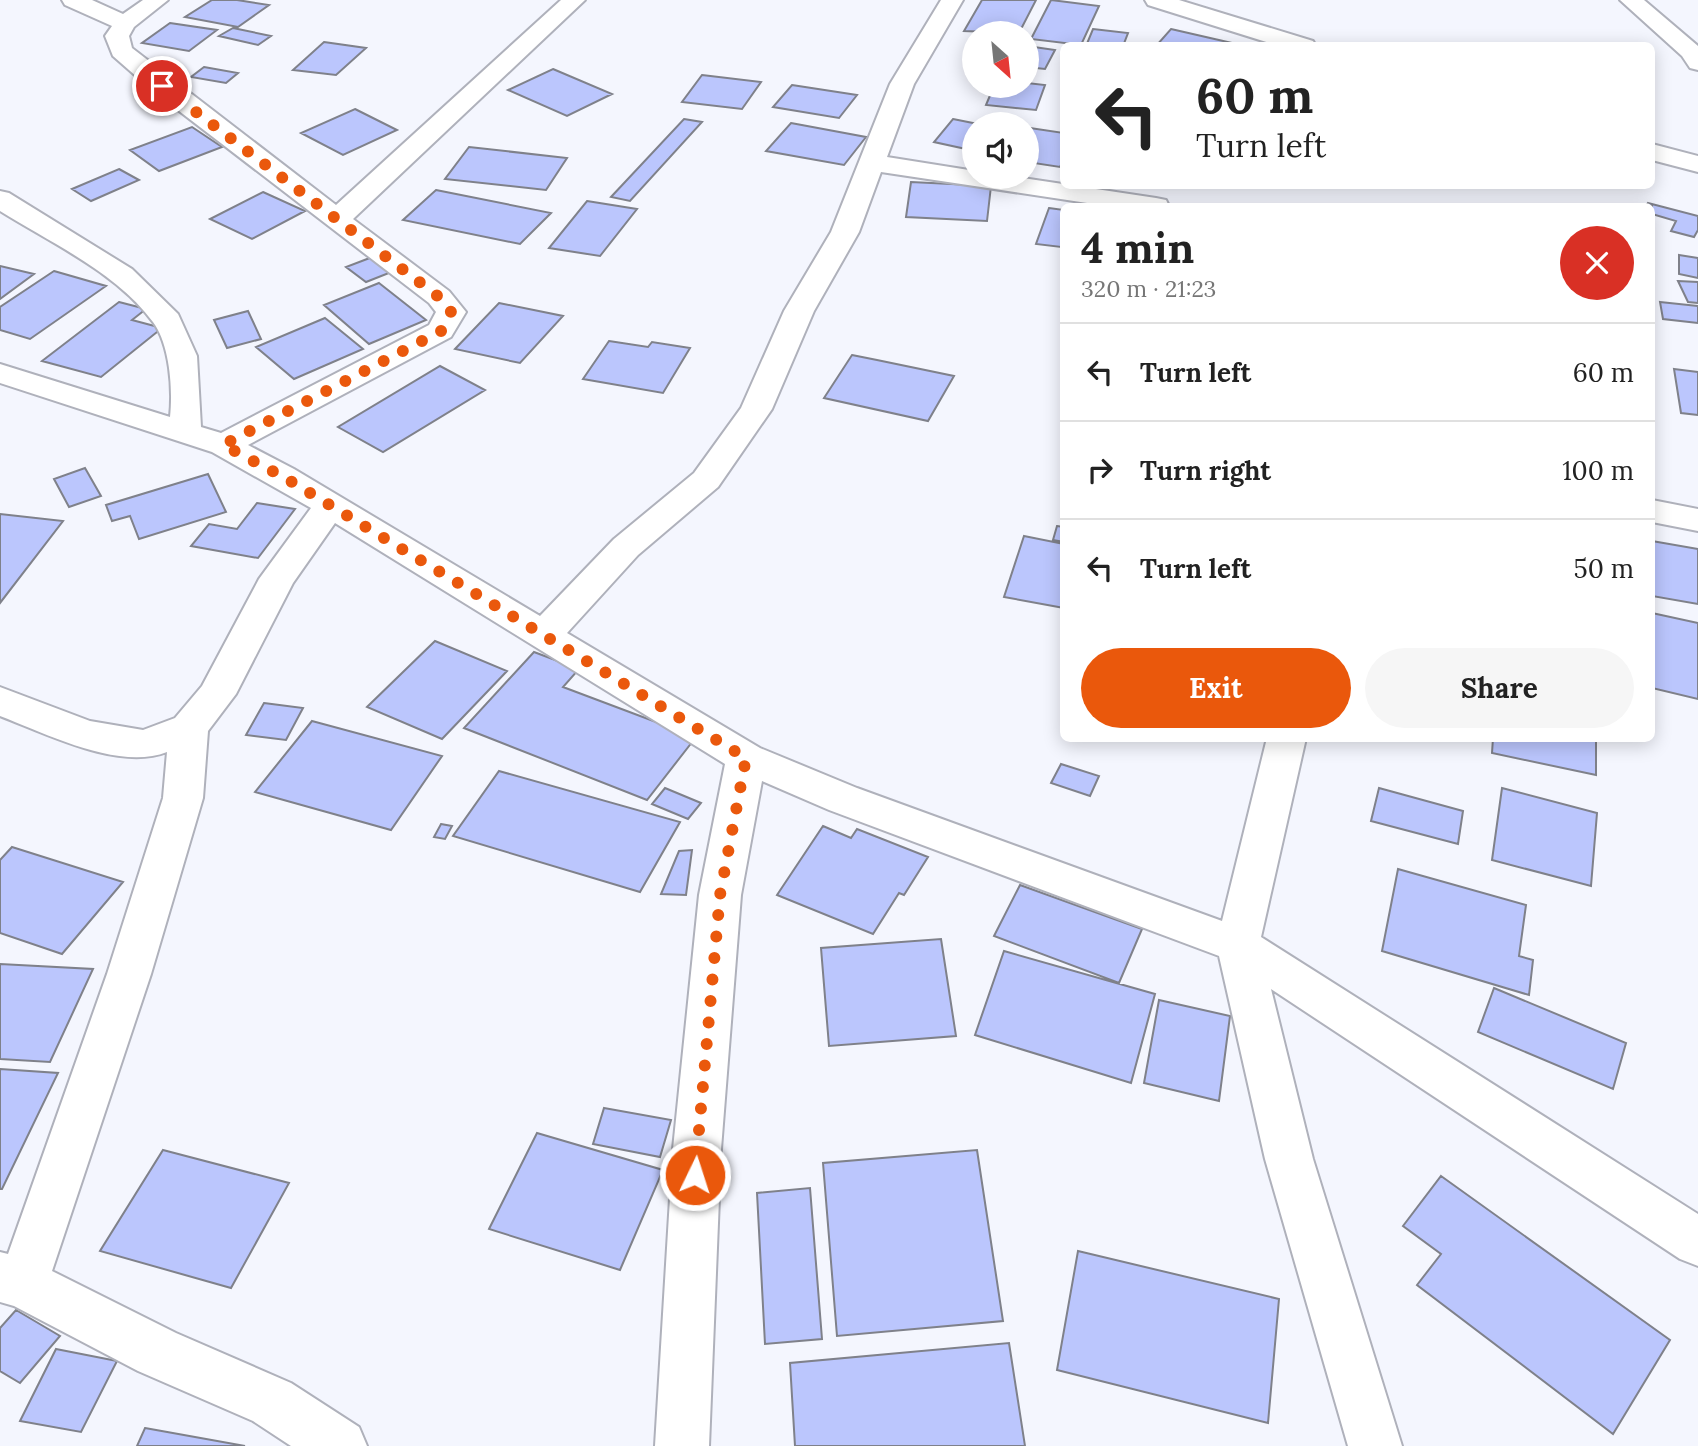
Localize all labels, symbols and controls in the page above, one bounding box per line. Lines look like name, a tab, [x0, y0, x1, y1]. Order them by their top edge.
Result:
north arrow	[962, 21, 1040, 98]
map controls	[962, 21, 1039, 189]
pin	[132, 56, 192, 116]
text: 60 m	[1196, 64, 1313, 126]
icon: arrive	[143, 67, 181, 105]
icon: left	[1081, 70, 1172, 161]
button: sound	[962, 112, 1039, 189]
text: Turn left	[1196, 125, 1326, 166]
text: 4 min	[1081, 221, 1194, 275]
button: close	[1560, 226, 1634, 300]
text: 320 m · 21:23	[1081, 274, 1216, 303]
icon: left	[1081, 353, 1119, 391]
text: Turn left	[1140, 356, 1251, 389]
text: 60 m	[1573, 356, 1634, 389]
icon: right	[1081, 451, 1119, 489]
text: Turn right	[1140, 454, 1271, 487]
text: 100 m	[1562, 454, 1634, 487]
icon: left	[1081, 549, 1119, 587]
text: Turn left	[1140, 552, 1251, 585]
text: 50 m	[1574, 552, 1634, 585]
button: Exit	[1081, 648, 1351, 728]
button: Share	[1365, 648, 1634, 728]
position arrow	[658, 1138, 732, 1212]

